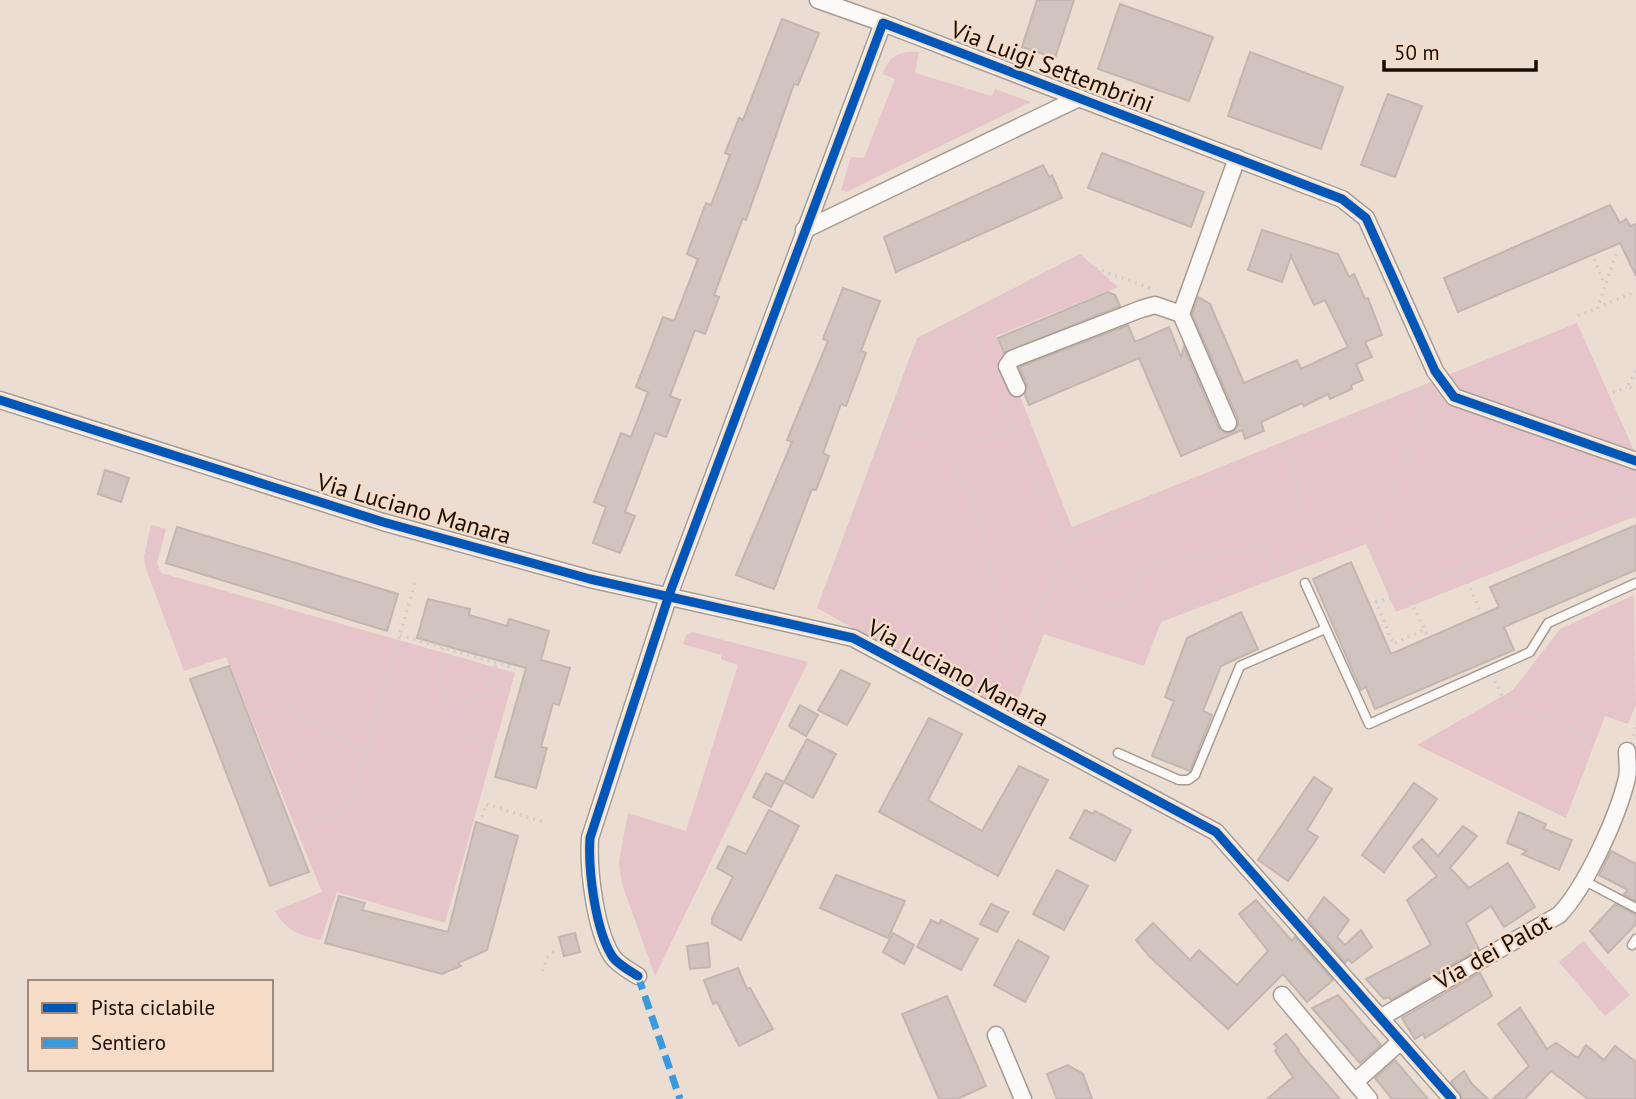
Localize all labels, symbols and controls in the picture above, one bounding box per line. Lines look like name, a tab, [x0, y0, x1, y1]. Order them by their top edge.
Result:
street label: Via Luigi Settembrini	[945, 13, 1158, 120]
scale bar	[1384, 28, 1536, 72]
text: 50 m	[1394, 39, 1440, 66]
street label: Via Luciano Manara	[312, 466, 515, 551]
street label: Via Luciano Manara	[861, 611, 1054, 733]
street label: Via dei Palot	[1428, 907, 1557, 997]
legend	[28, 980, 273, 1071]
text: Pista ciclabile	[91, 994, 215, 1021]
text: Sentiero	[91, 1029, 166, 1056]

